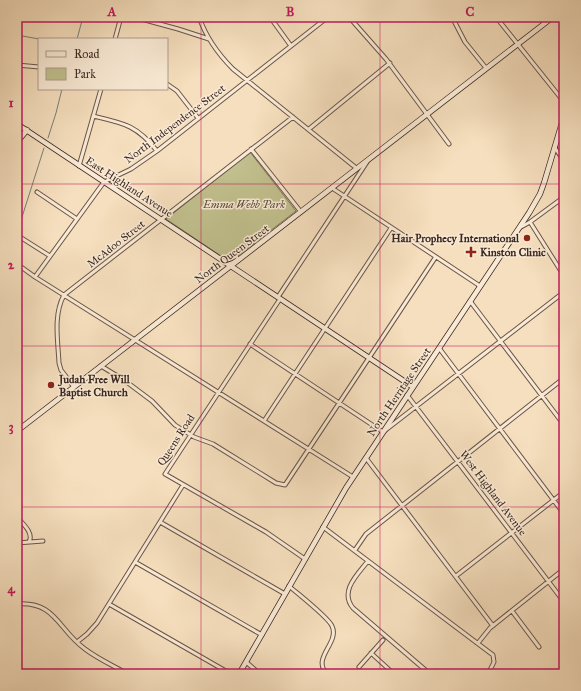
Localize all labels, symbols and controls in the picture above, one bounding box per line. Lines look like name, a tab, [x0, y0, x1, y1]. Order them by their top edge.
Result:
text: A	[107, 4, 117, 20]
text: B	[286, 4, 295, 20]
text: C	[466, 4, 475, 20]
legend	[38, 38, 168, 90]
text: Road	[74, 47, 100, 61]
text: Park	[74, 67, 96, 81]
street label: North Independence Street	[122, 82, 228, 166]
text: 1	[8, 95, 14, 111]
street label: East Highland Avenue	[83, 154, 175, 220]
park label: Emma Webb Park	[202, 198, 285, 211]
street label: McAdoo Street	[84, 217, 148, 271]
street label: North Queen Street	[192, 222, 272, 286]
place label: Hair Prophecy International	[391, 232, 520, 246]
marker: Hair Prophecy International	[522, 233, 532, 243]
marker: Kinston Clinic	[465, 246, 477, 258]
place label: Kinston Clinic	[480, 246, 546, 259]
text: 2	[8, 257, 15, 273]
street label: North Herritage Street	[364, 345, 434, 439]
place label: Judah Free Will Baptist Church	[57, 373, 131, 400]
marker: Judah Free Will Baptist Church	[46, 380, 56, 390]
street label: Queens Road	[155, 411, 198, 468]
text: 3	[8, 419, 14, 435]
street label: West Highland Avenue	[457, 448, 529, 538]
text: 4	[7, 581, 15, 597]

